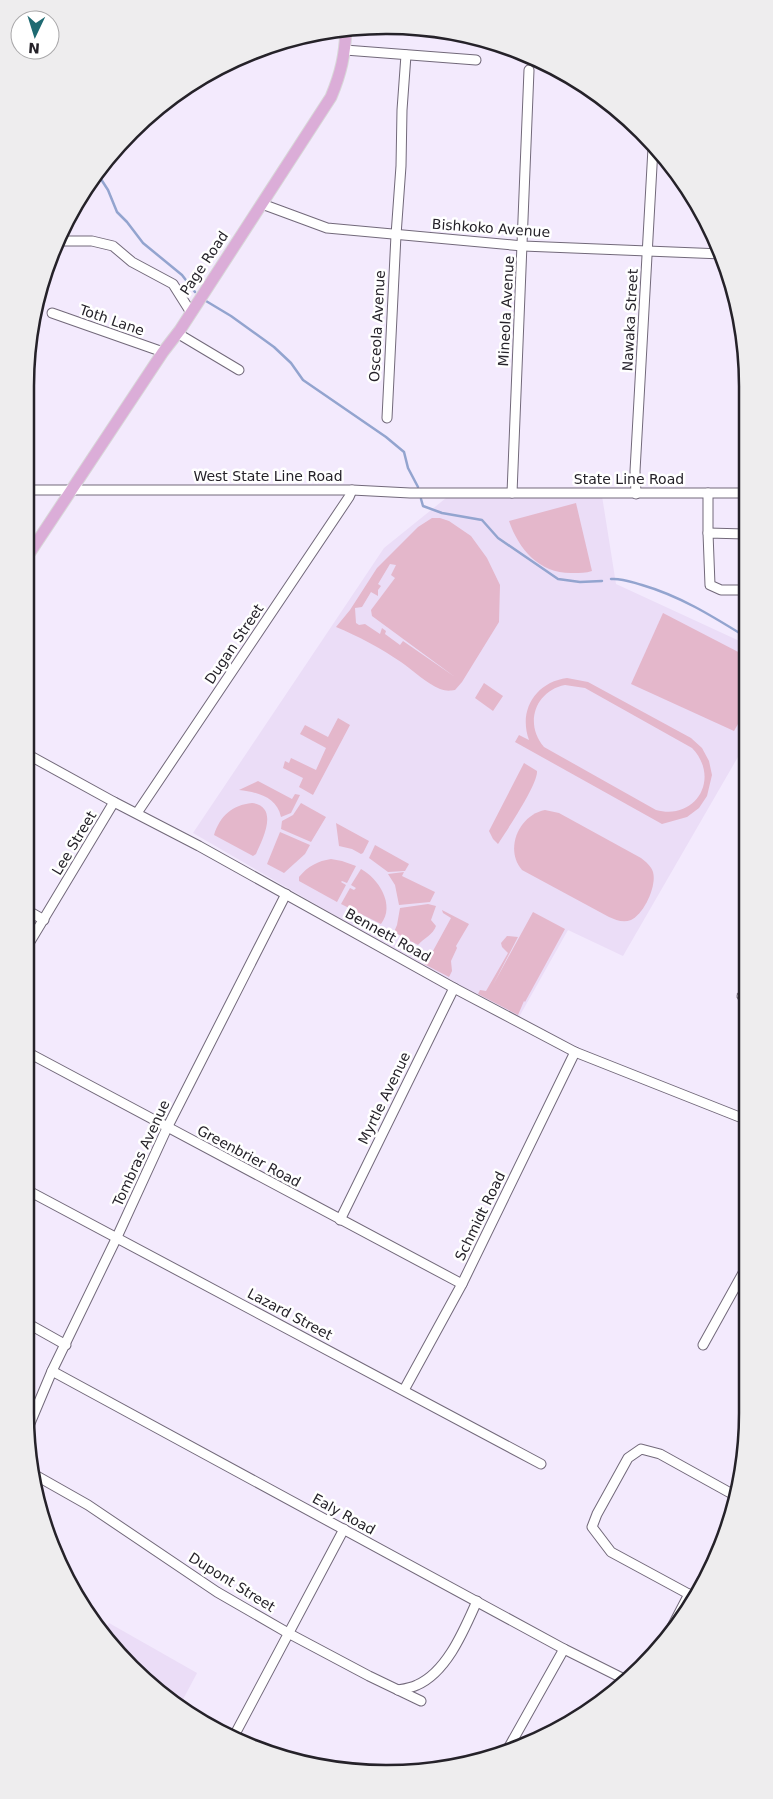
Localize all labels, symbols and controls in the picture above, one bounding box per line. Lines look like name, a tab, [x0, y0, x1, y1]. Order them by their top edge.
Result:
north arrow	[10, 10, 60, 60]
text: N	[28, 40, 40, 56]
street label: Bishkoko Avenue	[431, 216, 551, 240]
street label: Page Road	[177, 228, 231, 298]
street label: Mineola Avenue	[495, 255, 517, 367]
street label: Nawaka Street	[619, 268, 641, 372]
street label: Osceola Avenue	[366, 270, 388, 382]
street label: Toth Lane	[77, 301, 146, 339]
street label: West State Line Road	[193, 468, 343, 484]
street label: State Line Road	[574, 471, 684, 487]
street label: Dugan Street	[201, 601, 267, 687]
street label: Lee Street	[49, 808, 100, 878]
street label: Bennett Road	[343, 905, 433, 965]
street label: Myrtle Avenue	[355, 1049, 413, 1147]
street label: Tombras Avenue	[109, 1097, 173, 1210]
street label: Greenbrier Road	[195, 1122, 303, 1190]
street label: Schmidt Road	[452, 1169, 508, 1263]
street label: Lazard Street	[245, 1285, 336, 1343]
street label: Ealy Road	[310, 1490, 378, 1538]
street label: Dupont Street	[186, 1549, 278, 1615]

